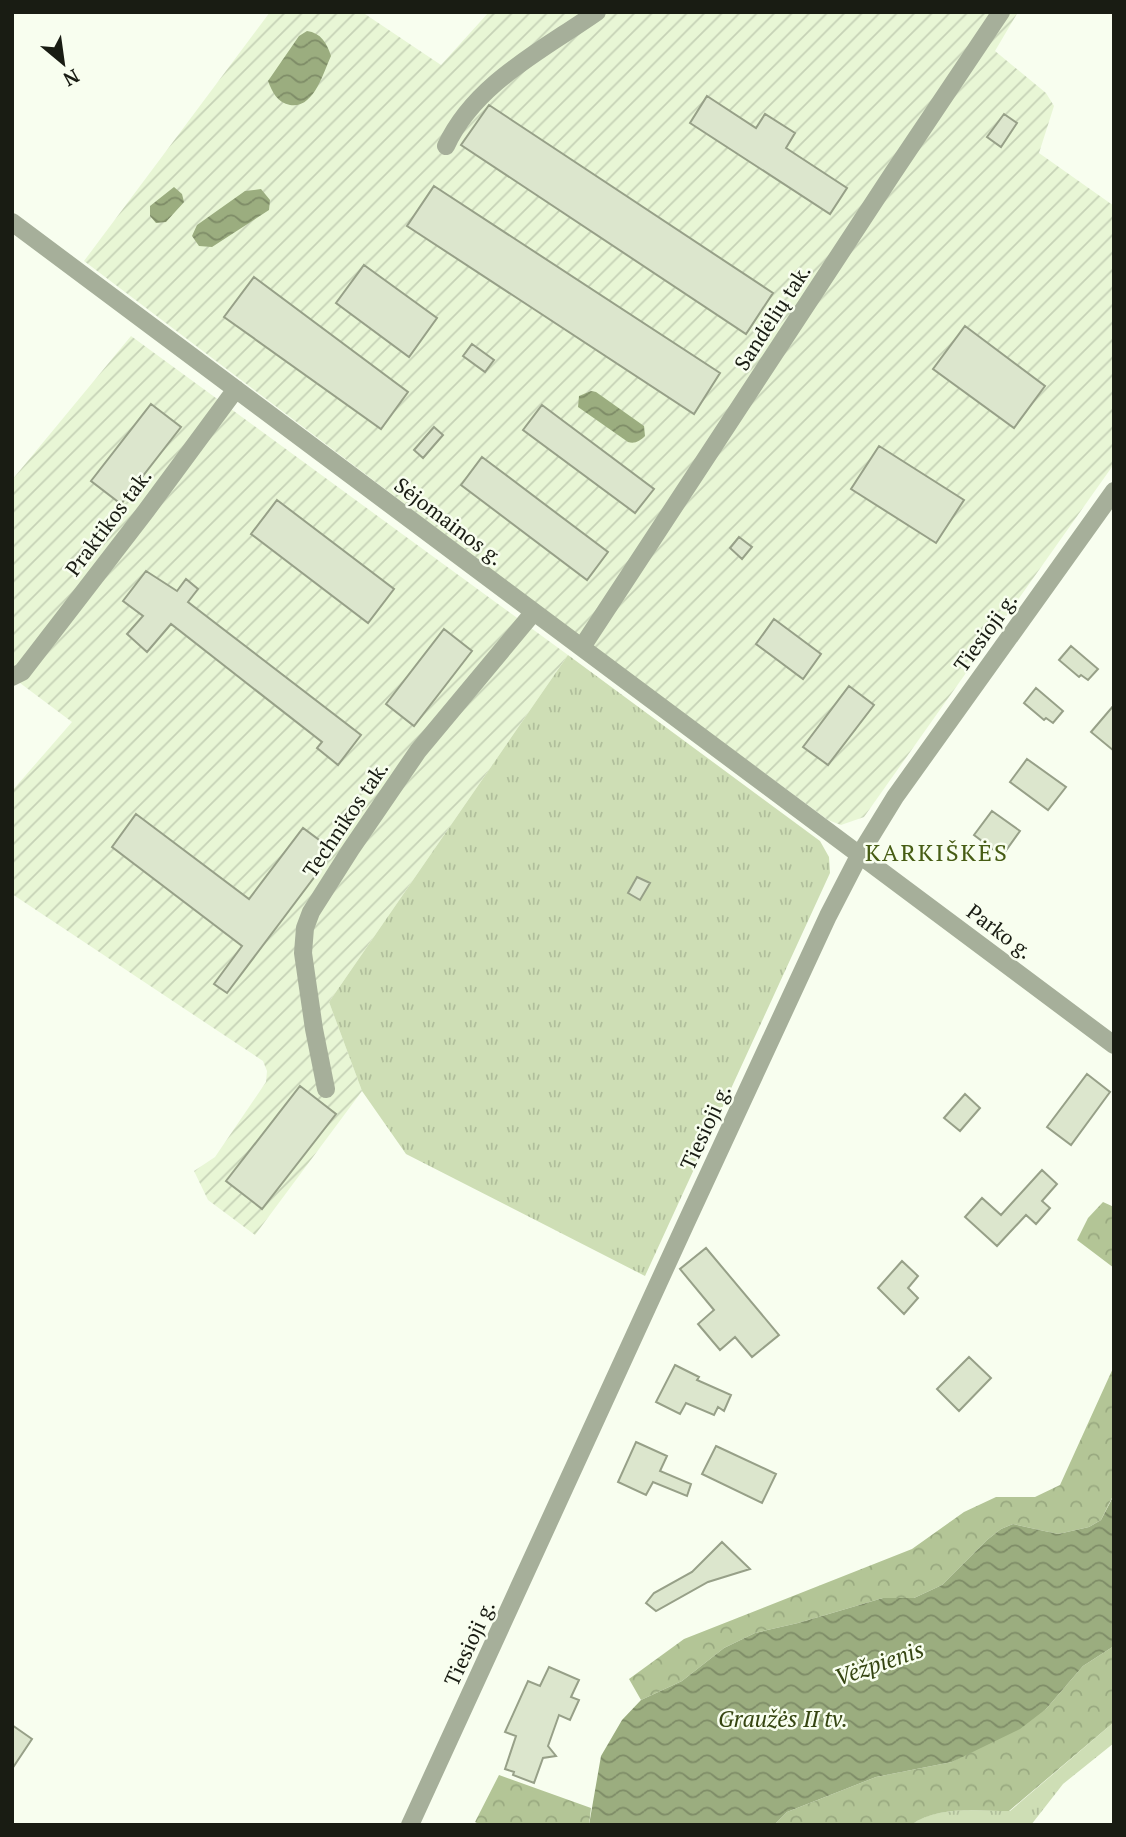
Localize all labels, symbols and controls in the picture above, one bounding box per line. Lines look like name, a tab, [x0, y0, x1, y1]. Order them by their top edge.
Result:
north arrow	[28, 28, 98, 98]
text: N	[59, 64, 84, 93]
street label: Sandėlių tak.	[727, 258, 817, 376]
street label: Praktikos tak.	[58, 463, 158, 581]
street label: Sėjomainos g.	[389, 471, 509, 571]
street label: Tiesioji g.	[947, 587, 1023, 677]
street label: Technikos tak.	[296, 755, 394, 883]
district label: KARKIŠKĖS	[865, 836, 1009, 868]
street label: Parko g.	[961, 897, 1039, 965]
street label: Tiesioji g.	[673, 1080, 737, 1174]
street label: Tiesioji g.	[437, 1596, 501, 1690]
water label: Vėžpienis	[830, 1633, 928, 1693]
water label: Graužės II tv.	[718, 1703, 848, 1734]

